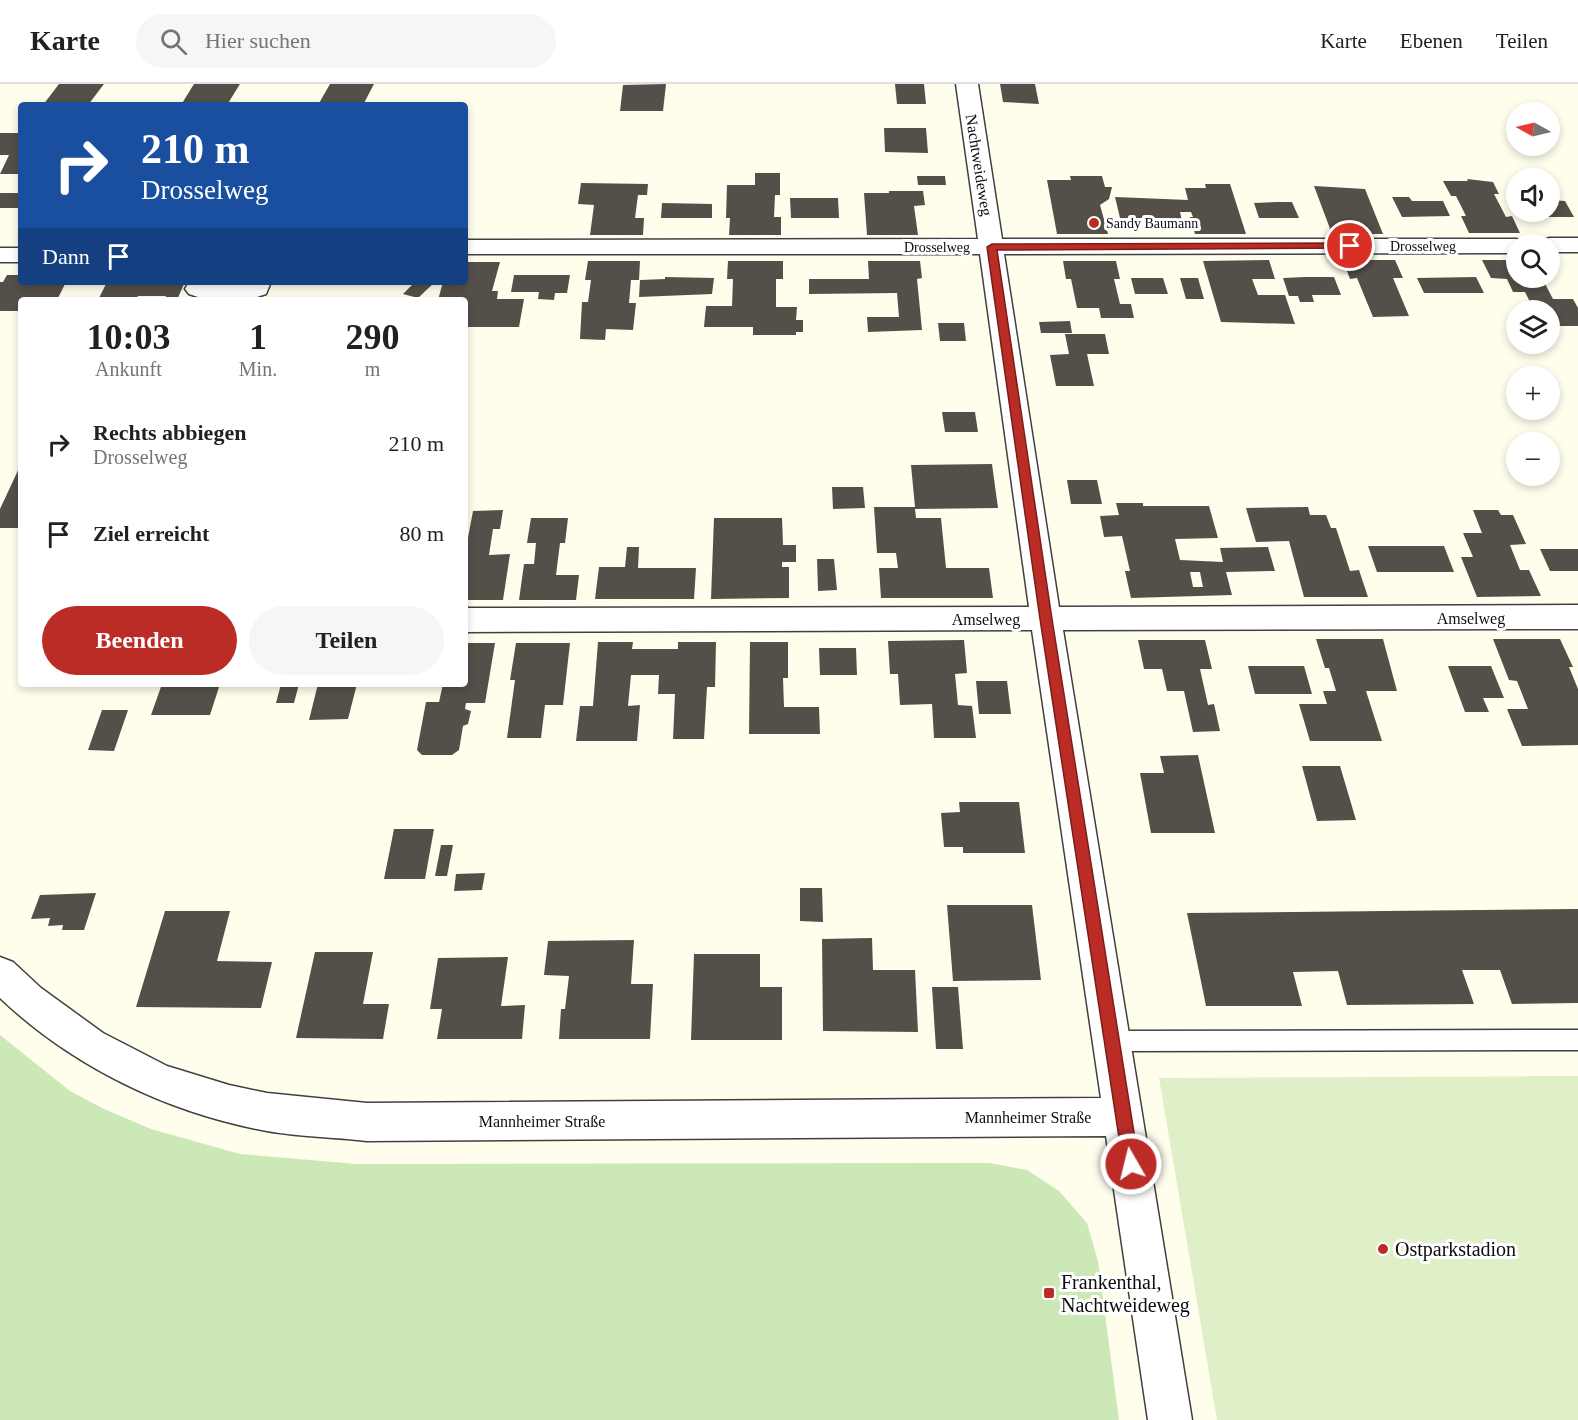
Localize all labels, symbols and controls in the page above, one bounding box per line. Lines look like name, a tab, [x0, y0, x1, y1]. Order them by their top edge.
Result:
search box	[136, 14, 556, 68]
text: Karte	[30, 25, 100, 56]
icon: search	[157, 25, 190, 58]
text: Hier suchen	[205, 28, 311, 53]
text: Karte	[1320, 29, 1367, 53]
text: Ebenen	[1400, 29, 1463, 53]
text: Teilen	[1496, 29, 1548, 53]
north arrow	[1506, 102, 1560, 156]
map controls	[1506, 102, 1560, 486]
street label: Nachtweideweg	[962, 113, 995, 217]
icon: right	[42, 126, 120, 204]
text: 210 m	[141, 126, 250, 172]
button: sound	[1506, 168, 1560, 222]
text: Drosselweg	[141, 175, 268, 205]
marker: Sandy Baumann	[1087, 216, 1101, 230]
place label: Sandy Baumann	[1106, 216, 1198, 231]
pin	[1324, 220, 1375, 271]
icon: arrive	[1333, 229, 1366, 262]
button: search	[1506, 234, 1560, 288]
street label: Drosselweg	[1390, 239, 1456, 254]
icon: arrive	[102, 240, 135, 273]
street label: Drosselweg	[904, 240, 970, 255]
text: Dann	[42, 244, 90, 269]
button: layers	[1506, 300, 1560, 354]
text: 10:03	[86, 317, 170, 357]
text: 1	[249, 317, 267, 357]
text: 290	[346, 317, 400, 357]
text: Ankunft	[95, 358, 162, 380]
text: Min.	[239, 358, 277, 380]
text: m	[365, 358, 380, 380]
button: +	[1506, 366, 1560, 420]
text: Rechts abbiegen	[93, 420, 246, 445]
icon: right	[42, 428, 75, 461]
text: 210 m	[388, 431, 444, 456]
button: −	[1506, 432, 1560, 486]
text: Drosselweg	[93, 446, 187, 468]
icon: arrive	[42, 518, 75, 551]
text: Ziel erreicht	[93, 521, 209, 546]
text: 80 m	[399, 521, 444, 546]
button: Beenden	[42, 606, 237, 675]
button: Teilen	[249, 606, 444, 675]
street label: Amselweg	[1437, 610, 1505, 628]
street label: Amselweg	[952, 611, 1020, 629]
street label: Mannheimer Straße	[965, 1109, 1091, 1126]
street label: Mannheimer Straße	[479, 1113, 605, 1130]
position arrow	[1099, 1132, 1163, 1196]
place label: Ostparkstadion	[1395, 1238, 1516, 1261]
marker: Ostparkstadion	[1376, 1242, 1390, 1256]
place label: Frankenthal, Nachtweideweg	[1061, 1271, 1190, 1317]
marker: Frankenthal, Nachtweideweg	[1042, 1286, 1056, 1300]

